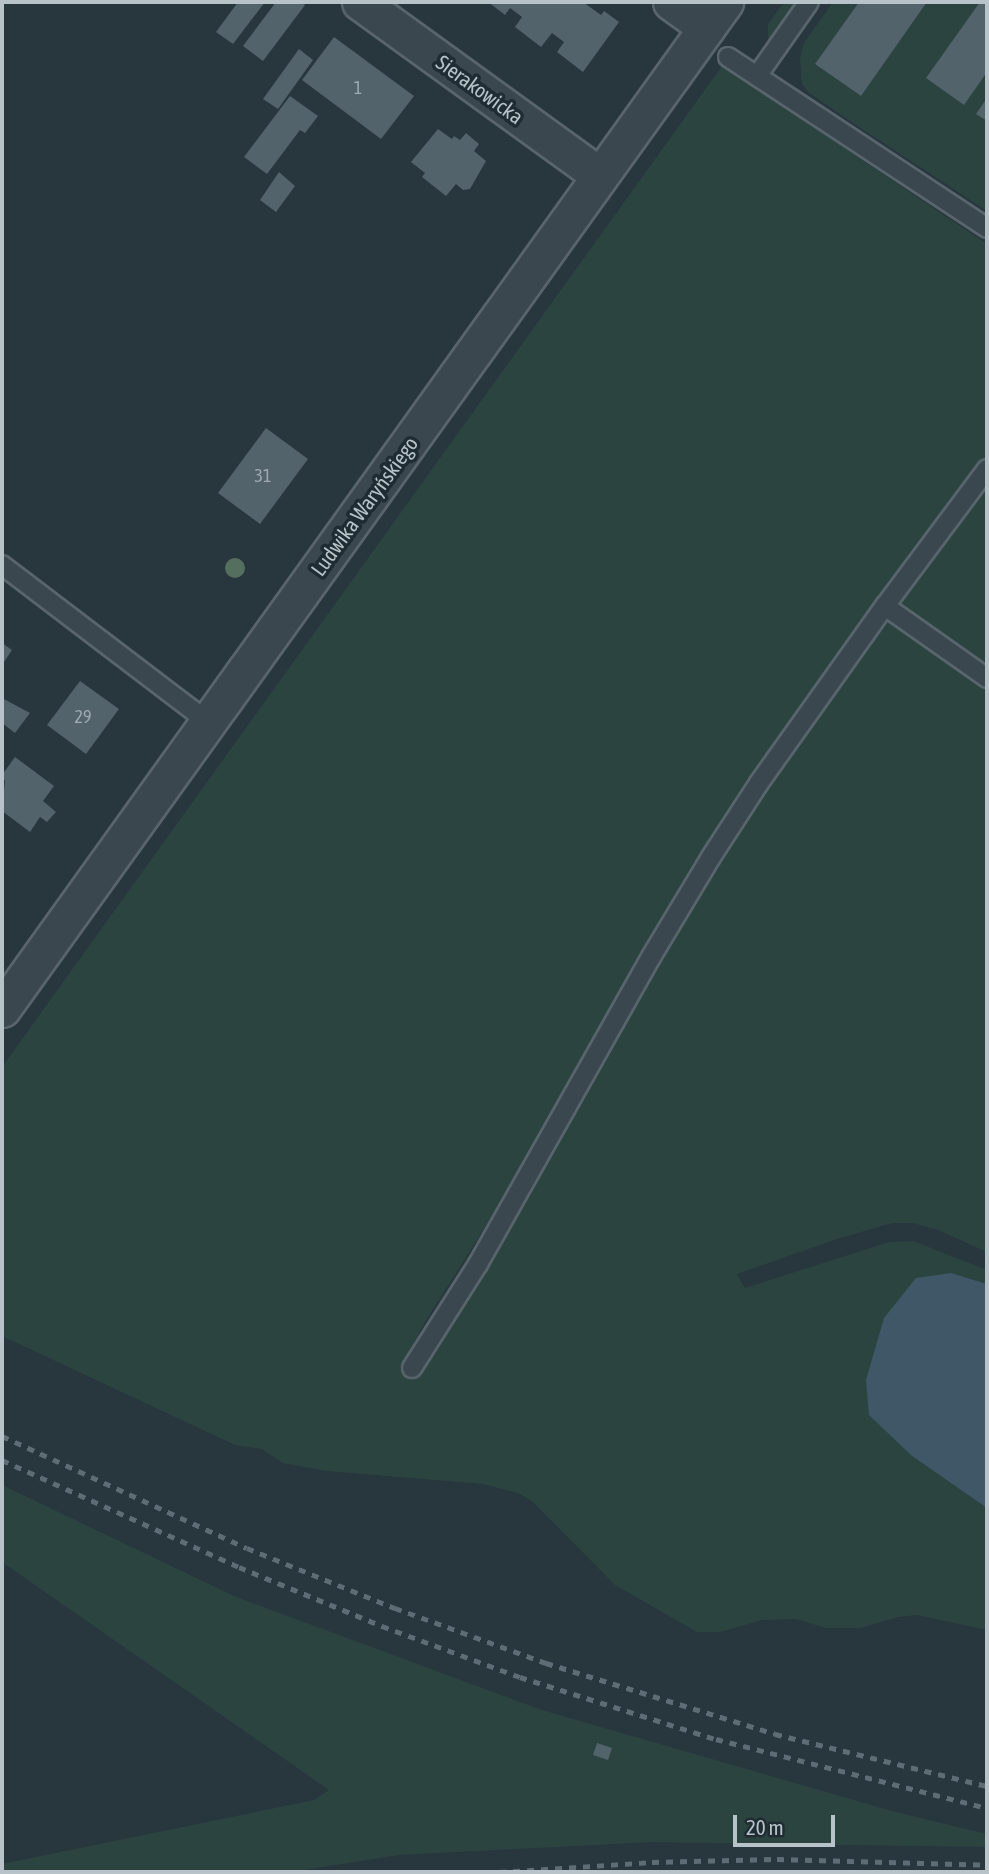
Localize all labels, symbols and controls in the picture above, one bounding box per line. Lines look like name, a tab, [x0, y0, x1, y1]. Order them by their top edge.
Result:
street label: Sierakowicka	[432, 49, 528, 129]
house number: 1	[354, 77, 362, 99]
street label: Ludwika Waryńskiego	[305, 432, 423, 580]
house number: 31	[255, 465, 271, 487]
house number: 29	[75, 706, 91, 728]
scale bar	[737, 1800, 838, 1844]
text: 20 m	[746, 1815, 784, 1839]

